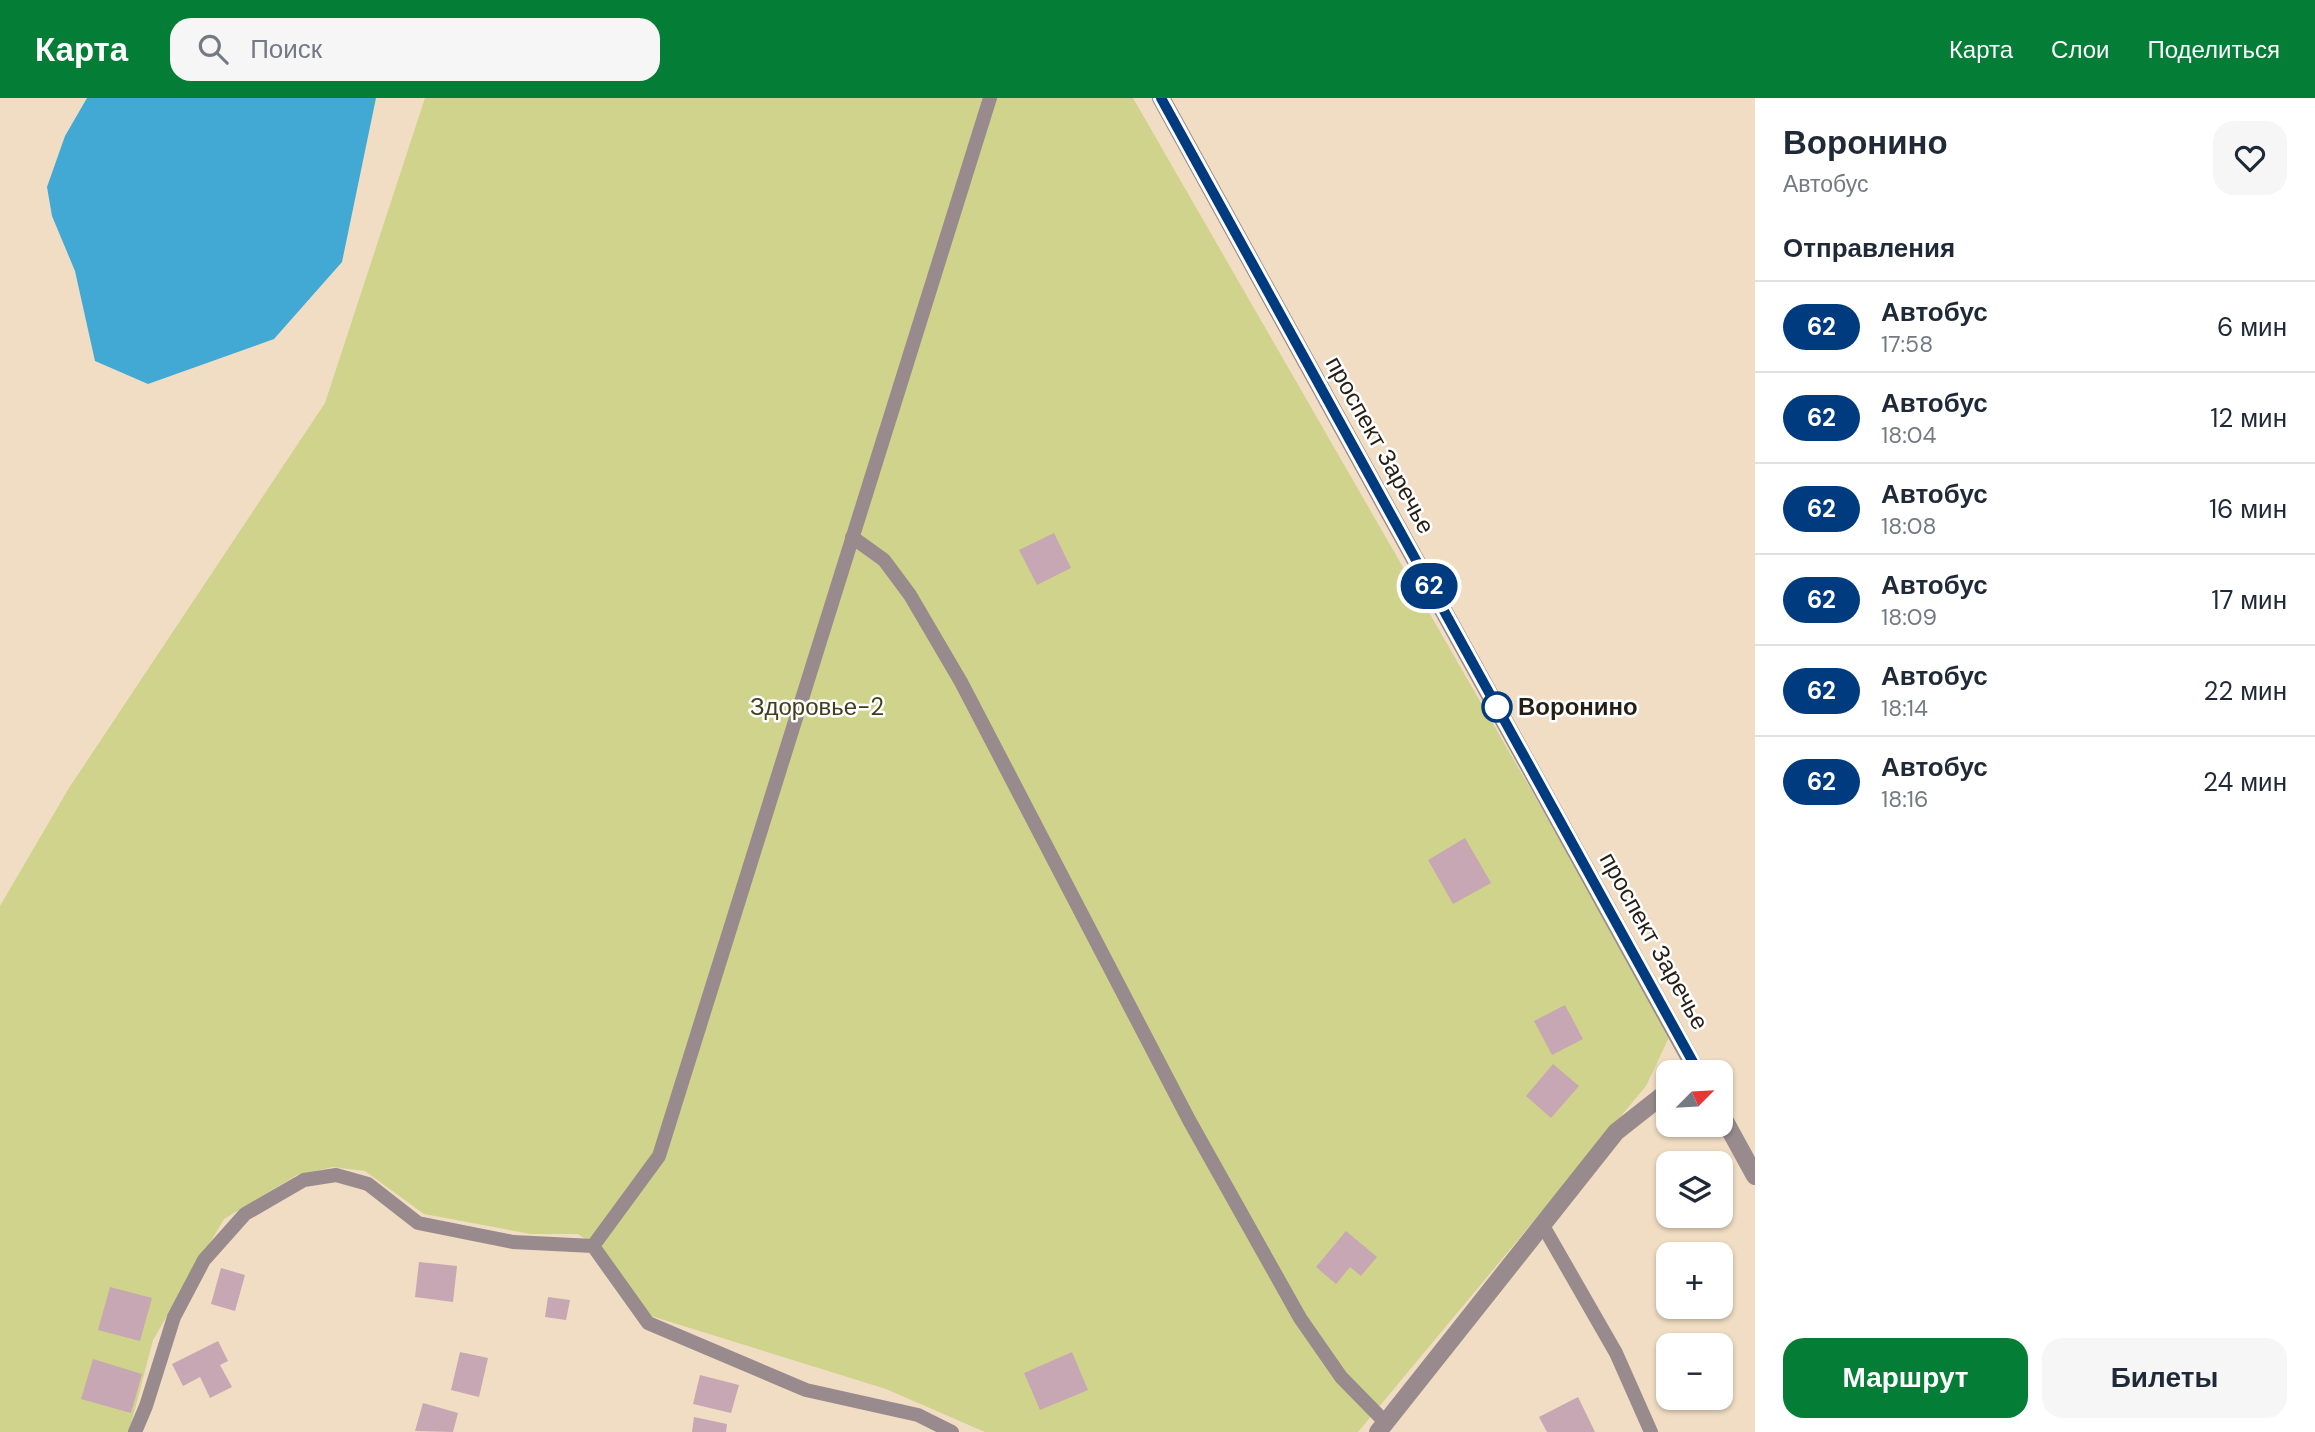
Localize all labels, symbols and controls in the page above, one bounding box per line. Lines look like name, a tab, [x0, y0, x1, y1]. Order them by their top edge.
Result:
search box	[170, 18, 660, 81]
text: Карта	[35, 28, 128, 71]
icon: search	[194, 30, 232, 68]
text: Поиск	[250, 32, 322, 66]
text: Карта	[1949, 34, 2013, 65]
text: Слои	[2051, 34, 2109, 65]
text: Поделиться	[2147, 34, 2280, 65]
text: Воронино	[1783, 121, 1948, 164]
button: heart	[2213, 121, 2287, 195]
text: Автобус	[1783, 169, 1869, 199]
text: Отправления	[1783, 231, 1955, 265]
text: Автобус	[1881, 295, 1988, 329]
text: 6 мин	[2217, 310, 2287, 344]
text: 62	[1807, 311, 1836, 342]
text: 17:58	[1881, 329, 1933, 359]
street label: проспект Заречье	[1319, 351, 1442, 539]
text: Автобус	[1881, 386, 1988, 420]
text: 12 мин	[2210, 401, 2287, 435]
text: 62	[1807, 402, 1836, 433]
text: 18:04	[1881, 420, 1937, 450]
text: Автобус	[1881, 477, 1988, 511]
text: 16 мин	[2209, 492, 2287, 526]
text: 62	[1807, 493, 1836, 524]
text: 18:08	[1881, 511, 1937, 541]
line badge: 62	[1398, 563, 1460, 609]
text: Автобус	[1881, 568, 1988, 602]
text: 62	[1415, 570, 1443, 601]
text: 17 мин	[2211, 583, 2287, 617]
text: 62	[1807, 584, 1836, 615]
text: 18:09	[1881, 602, 1937, 632]
text: Автобус	[1881, 659, 1988, 693]
text: 22 мин	[2203, 674, 2287, 708]
text: 62	[1807, 675, 1836, 706]
park label: Здоровье-2	[750, 691, 884, 722]
place label: Воронино	[1518, 691, 1638, 722]
marker: Воронино	[1482, 692, 1512, 722]
text: 18:14	[1881, 693, 1928, 723]
text: Автобус	[1881, 750, 1988, 784]
text: 24 мин	[2203, 765, 2287, 799]
text: 62	[1807, 766, 1836, 797]
text: 18:16	[1881, 784, 1928, 814]
street label: проспект Заречье	[1593, 847, 1716, 1035]
north arrow	[1656, 1060, 1732, 1138]
map controls	[1656, 1060, 1733, 1410]
button: layers	[1656, 1151, 1733, 1228]
button: +	[1656, 1242, 1733, 1319]
button: −	[1656, 1333, 1733, 1410]
button: Маршрут	[1783, 1338, 2028, 1418]
button: Билеты	[2042, 1338, 2287, 1418]

